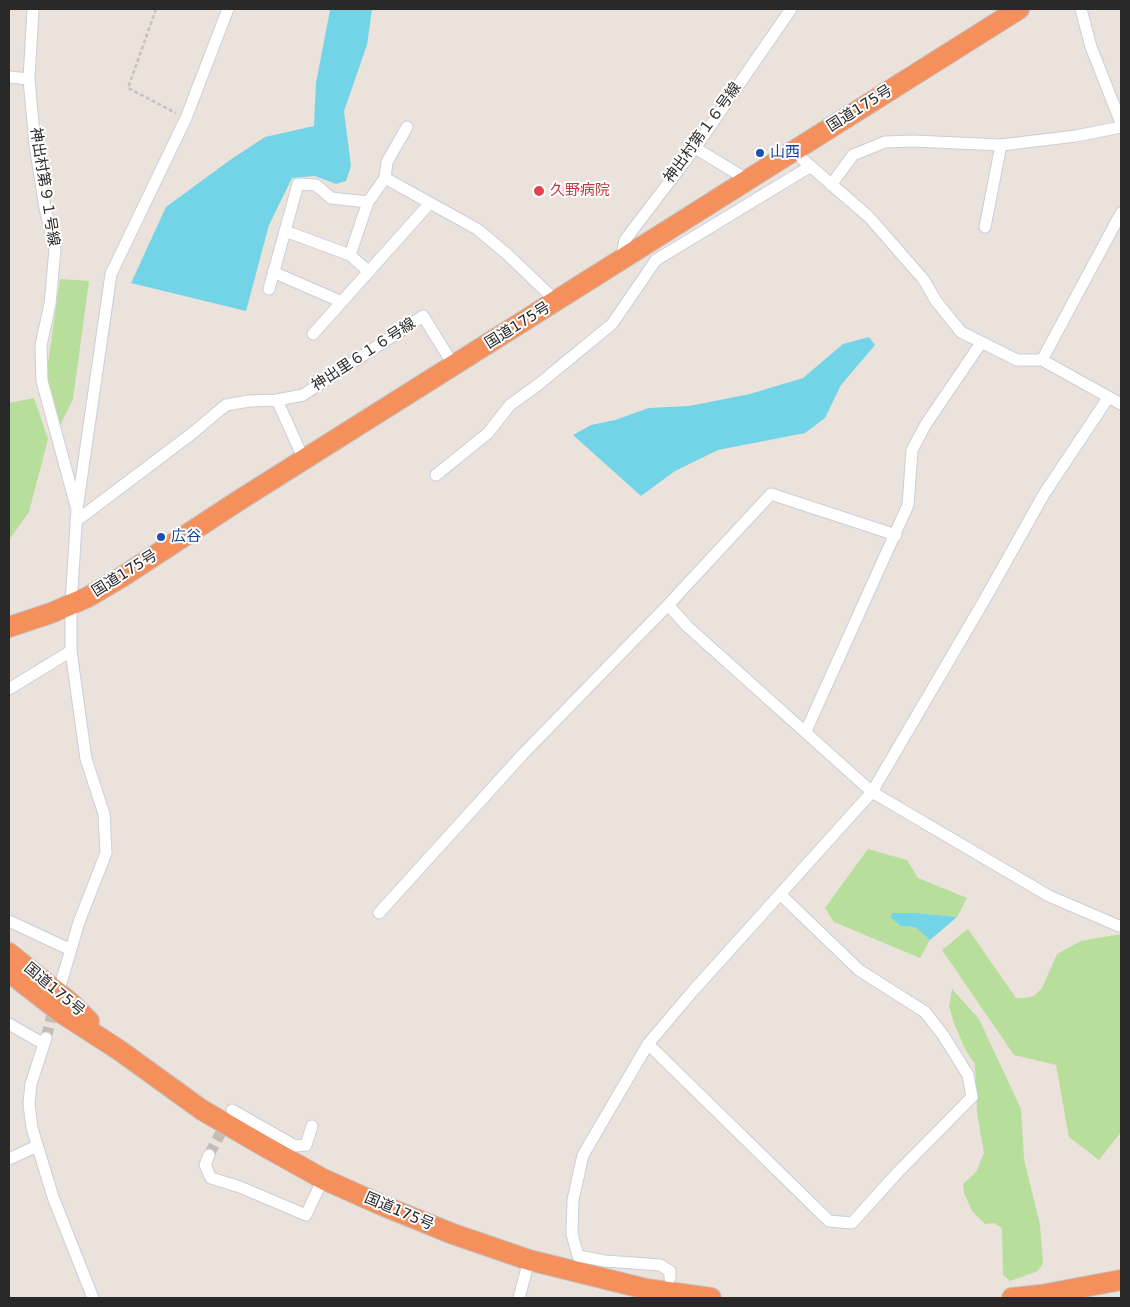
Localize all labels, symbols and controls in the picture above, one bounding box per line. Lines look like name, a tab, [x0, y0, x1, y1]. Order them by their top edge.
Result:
street label: 神出村第１６号線	[660, 79, 746, 187]
street label: 国道175号	[824, 82, 896, 136]
street label: 神出村第９１号線	[26, 126, 62, 248]
place label: 山西	[770, 144, 800, 162]
marker: 山西	[754, 147, 766, 159]
place label: 久野病院	[550, 182, 610, 200]
marker: 久野病院	[532, 184, 546, 198]
street label: 国道175号	[482, 299, 554, 353]
street label: 神出里６１６号線	[309, 315, 419, 395]
place label: 広谷	[171, 528, 201, 546]
marker: 広谷	[155, 531, 167, 543]
street label: 国道175号	[89, 547, 161, 601]
street label: 国道175号	[20, 959, 88, 1021]
street label: 国道175号	[362, 1189, 436, 1235]

